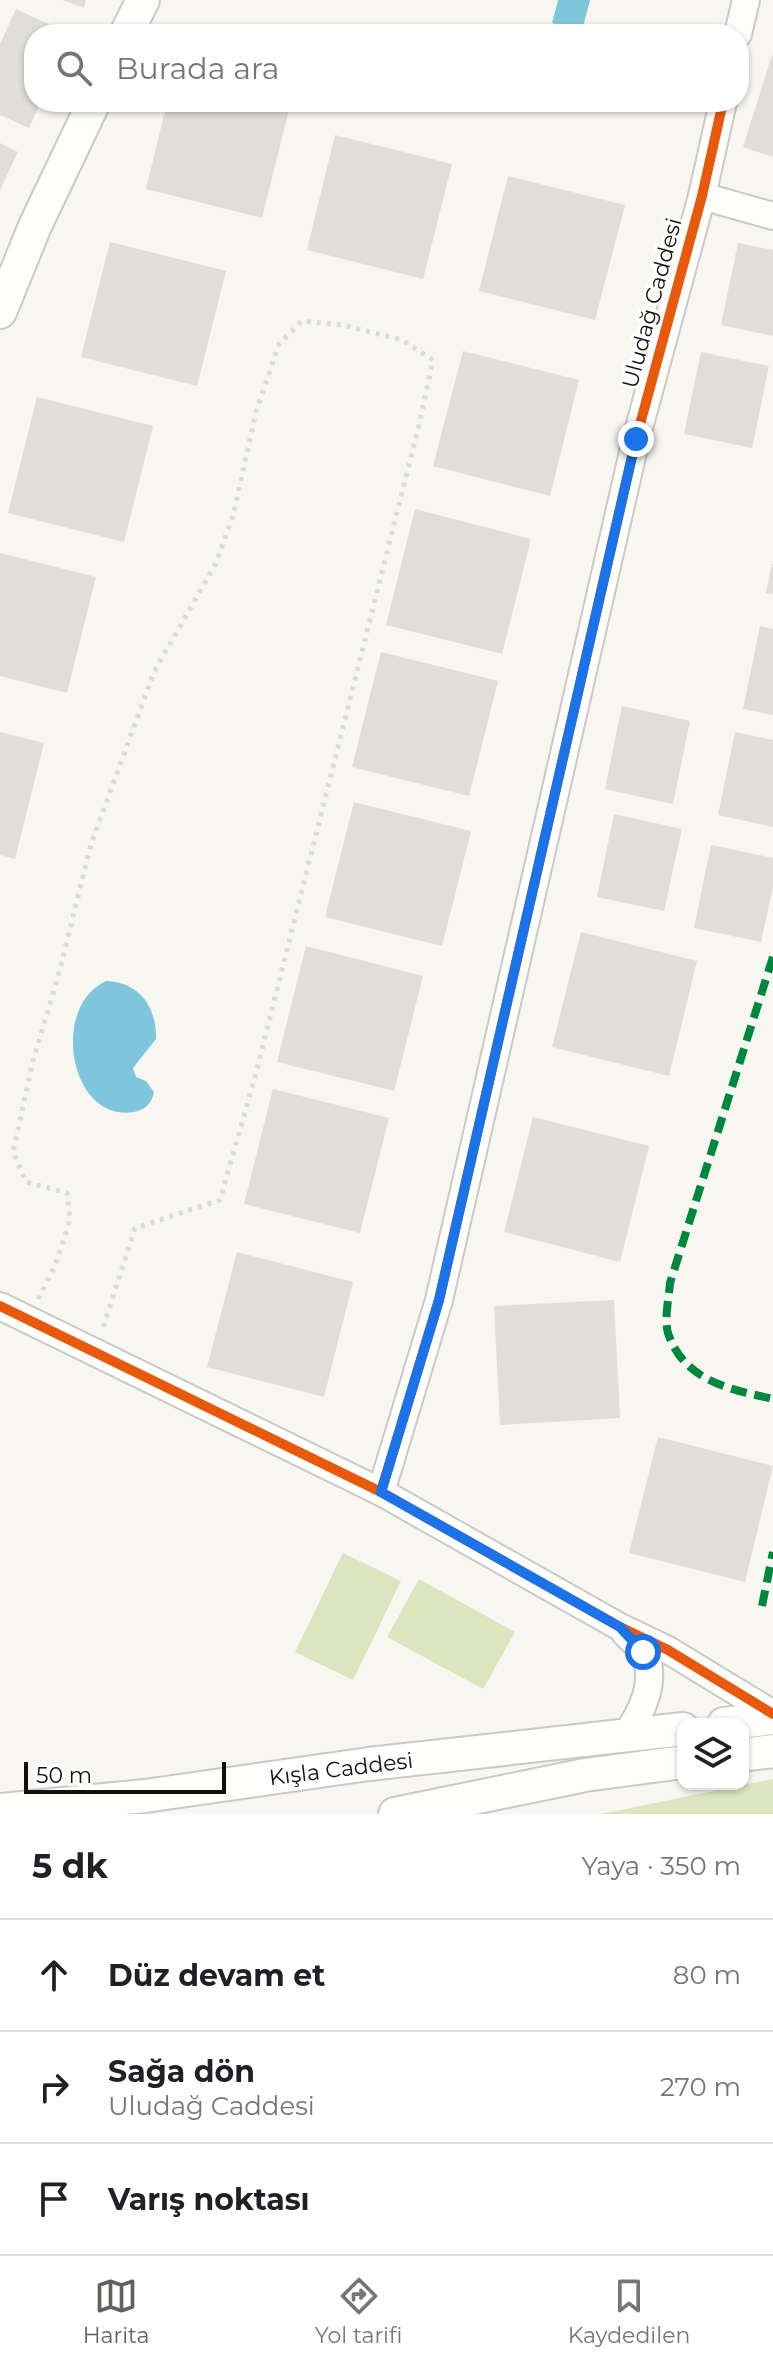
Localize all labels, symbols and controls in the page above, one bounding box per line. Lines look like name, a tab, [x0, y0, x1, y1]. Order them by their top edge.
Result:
search box	[24, 24, 749, 112]
icon: search	[52, 46, 96, 90]
text: Burada ara	[116, 50, 279, 87]
street label: Uludağ Caddesi	[616, 215, 688, 391]
route end	[618, 421, 654, 457]
route start	[625, 1634, 661, 1670]
map controls	[677, 1718, 749, 1790]
button: layers	[677, 1718, 749, 1790]
street label: Kışla Caddesi	[267, 1747, 415, 1791]
scale bar	[24, 1758, 226, 1794]
text: 50 m	[36, 1762, 92, 1789]
text: 5 dk	[32, 1845, 108, 1887]
text: Yaya · 350 m	[582, 1850, 741, 1882]
icon: ahead	[32, 1953, 76, 1997]
text: Düz devam et	[108, 1957, 325, 1994]
text: 80 m	[673, 1959, 741, 1991]
text: Sağa dön	[108, 2053, 255, 2090]
icon: right	[32, 2065, 76, 2109]
text: 270 m	[660, 2071, 741, 2103]
text: Uludağ Caddesi	[108, 2090, 315, 2122]
icon: arrive	[32, 2177, 76, 2221]
text: Varış noktası	[108, 2181, 310, 2218]
tab: Harita	[83, 2274, 149, 2349]
tab: Yol tarifi	[315, 2274, 402, 2349]
tab: Kaydedilen	[568, 2274, 690, 2349]

